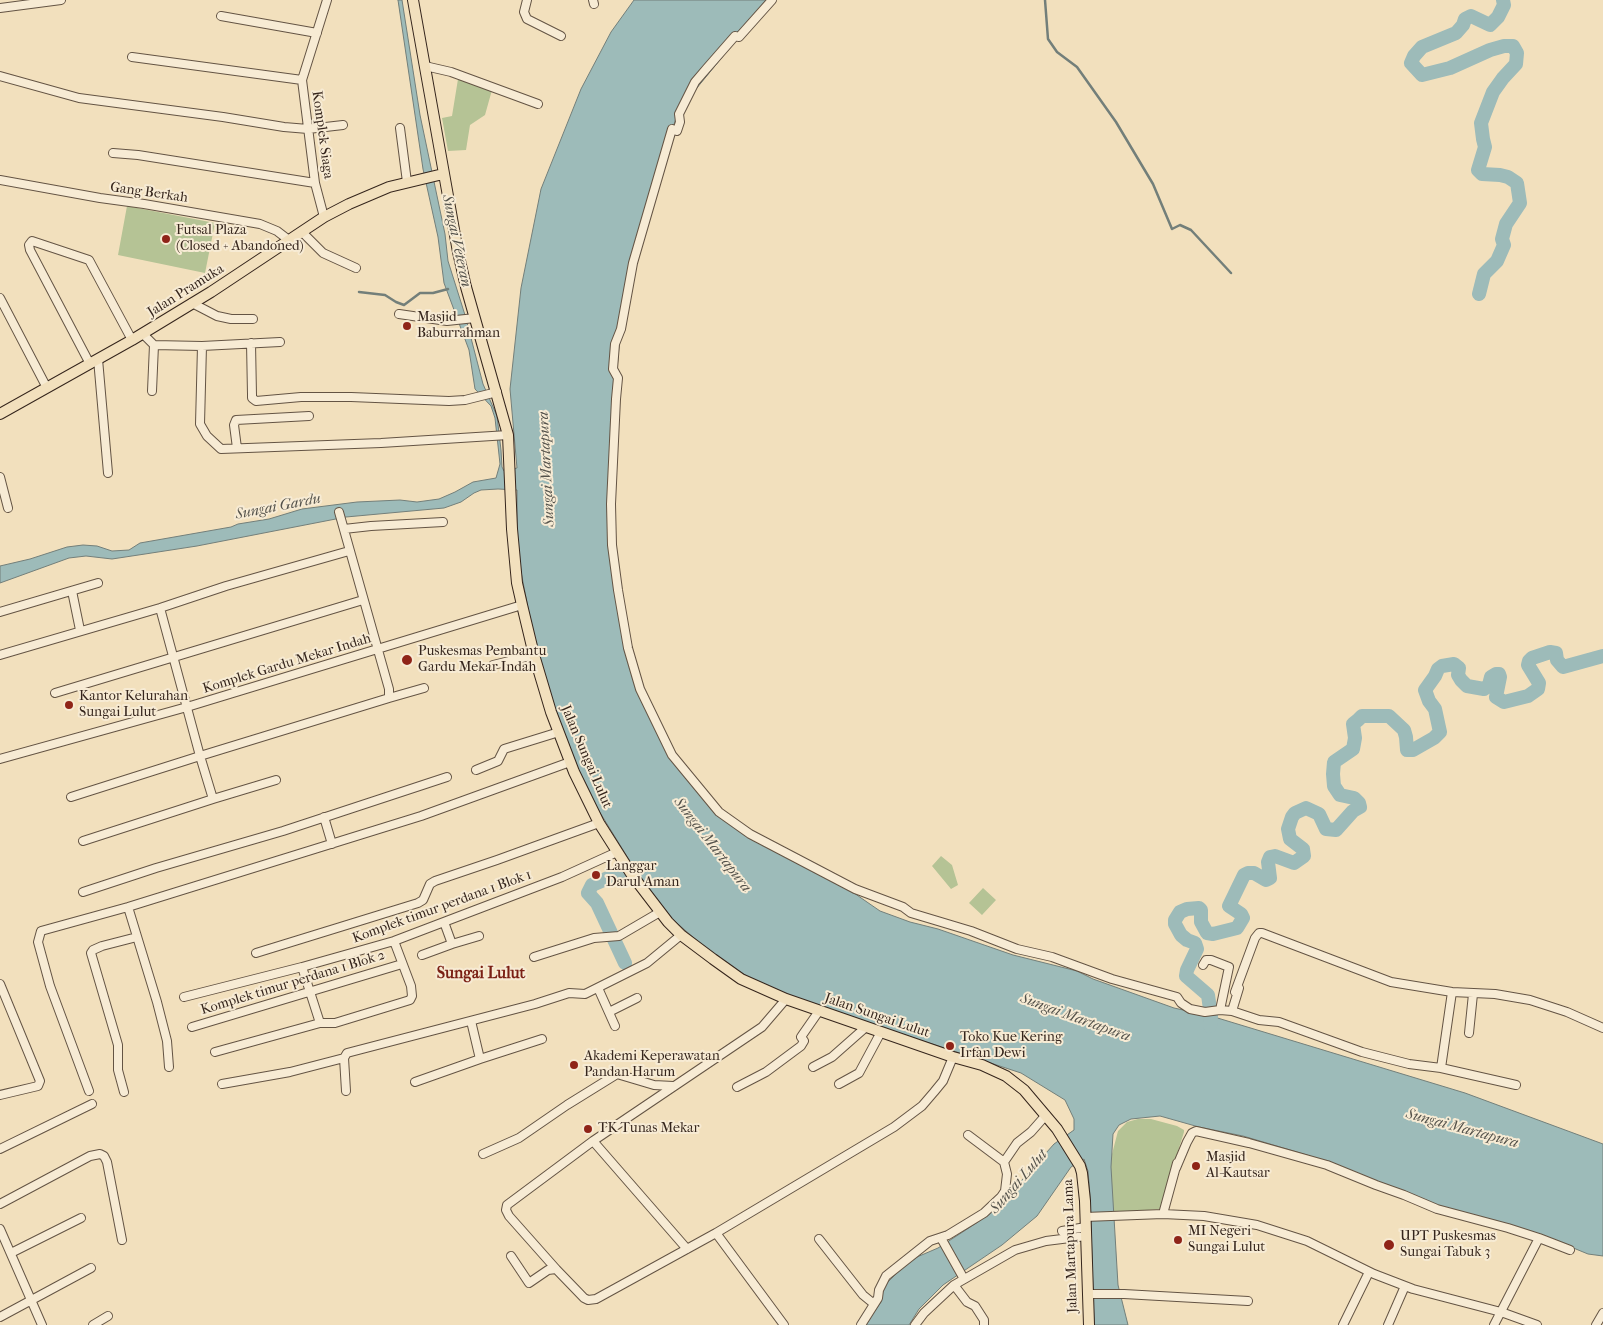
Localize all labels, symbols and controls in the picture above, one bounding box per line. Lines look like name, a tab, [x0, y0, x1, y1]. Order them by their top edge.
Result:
street label: Komplek Siaga	[308, 90, 336, 180]
street label: Gang Berkah	[109, 179, 189, 207]
water label: Sungai Veteran	[437, 193, 475, 289]
place label: Futsal Plaza (Closed + Abandoned)	[176, 223, 304, 256]
marker: Futsal Plaza (Closed + Abandoned)	[160, 233, 172, 245]
street label: Jalan Pramuka	[145, 261, 227, 321]
place label: Masjid Baburrahman	[417, 310, 500, 342]
marker: Masjid Baburrahman	[401, 320, 413, 332]
water label: Sungai Martapura	[535, 411, 559, 527]
water label: Sungai Gardu	[234, 490, 322, 524]
street label: Komplek Gardu Mekar Indah	[201, 630, 373, 698]
place label: Puskesmas Pembantu Gardu Mekar Indah	[418, 644, 546, 676]
marker: Puskesmas Pembantu Gardu Mekar Indah	[400, 653, 414, 667]
place label: Kantor Kelurahan Sungai Lulut	[79, 689, 188, 722]
marker: Kantor Kelurahan Sungai Lulut	[63, 699, 75, 711]
street label: Jalan Sungai Lulut	[557, 703, 615, 811]
water label: Sungai Martapura	[669, 794, 755, 896]
place label: Langgar Darul Aman	[606, 859, 679, 892]
street label: Komplek timur perdana 1 Blok 1	[350, 867, 534, 947]
marker: Langgar Darul Aman	[590, 869, 602, 881]
street label: Komplek timur perdana 1 Blok 2	[199, 947, 387, 1019]
district label: Sungai Lulut	[437, 964, 525, 984]
street label: Jalan Sungai Lulut	[822, 990, 932, 1042]
water label: Sungai Martapura	[1018, 990, 1132, 1046]
place label: Toko Kue Kering Irfan Dewi	[960, 1030, 1062, 1062]
marker: Toko Kue Kering Irfan Dewi	[944, 1040, 956, 1052]
place label: Akademi Keperawatan Pandan Harum	[584, 1049, 720, 1082]
marker: Akademi Keperawatan Pandan Harum	[568, 1059, 580, 1071]
water label: Sungai Martapura	[1404, 1105, 1520, 1153]
place label: TK Tunas Mekar	[598, 1121, 700, 1137]
marker: TK Tunas Mekar	[582, 1123, 594, 1135]
water label: Sungai Lulut	[986, 1146, 1052, 1218]
place label: Masjid Al-Kautsar	[1206, 1150, 1270, 1182]
marker: Masjid Al-Kautsar	[1190, 1160, 1202, 1172]
street label: Jalan Martapura Lama	[1060, 1179, 1082, 1313]
place label: MI Negeri Sungai Lulut	[1188, 1224, 1265, 1256]
place label: UPT Puskesmas Sungai Tabuk 3	[1400, 1229, 1496, 1262]
marker: MI Negeri Sungai Lulut	[1172, 1234, 1184, 1246]
marker: UPT Puskesmas Sungai Tabuk 3	[1382, 1238, 1396, 1252]

